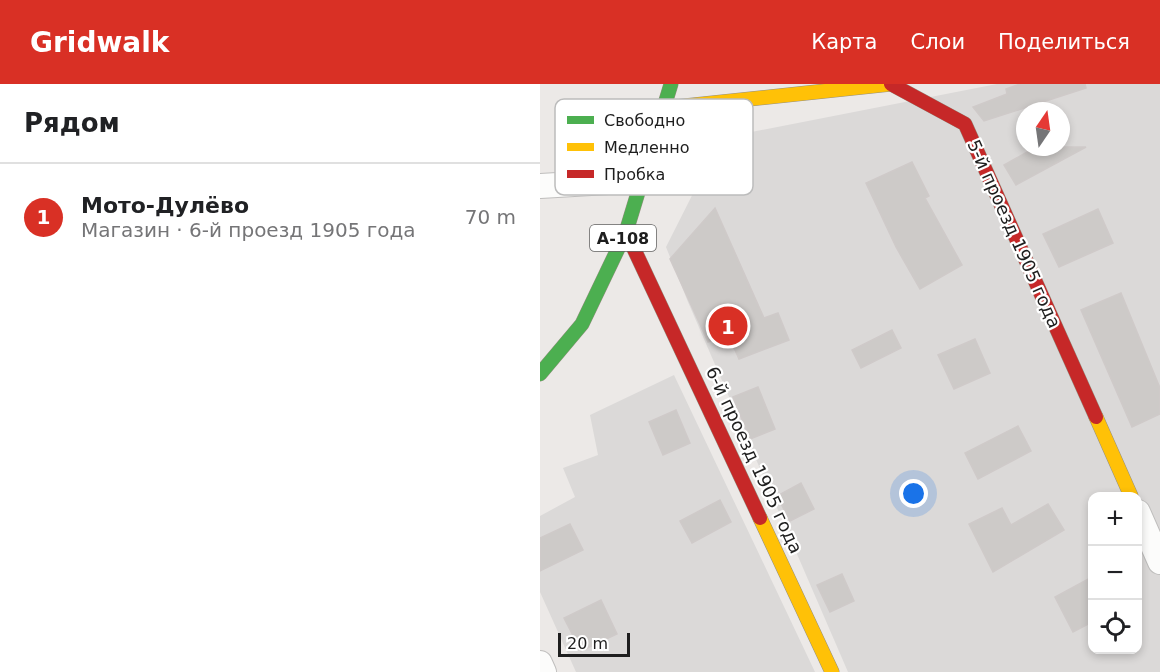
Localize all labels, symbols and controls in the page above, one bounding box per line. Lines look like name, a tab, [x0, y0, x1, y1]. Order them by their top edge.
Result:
text: Gridwalk	[30, 26, 169, 59]
text: Карта	[811, 30, 877, 54]
text: Слои	[910, 30, 965, 54]
text: Поделиться	[998, 30, 1130, 54]
legend	[555, 99, 753, 195]
north arrow	[1016, 102, 1070, 156]
text: Рядом	[24, 108, 120, 138]
text: Свободно	[604, 111, 685, 130]
street label: 5-й проезд 1905 года	[963, 136, 1066, 331]
text: Медленно	[604, 138, 690, 157]
text: Пробка	[604, 165, 665, 184]
text: Мото-Дулёво	[81, 193, 249, 218]
text: 1	[37, 205, 50, 229]
text: 70 m	[465, 205, 516, 229]
text: Магазин · 6-й проезд 1905 года	[81, 218, 416, 242]
road number: А-108	[590, 225, 656, 251]
pin: 1	[708, 304, 747, 348]
street label: 6-й проезд 1905 года	[702, 363, 807, 557]
your location	[899, 479, 928, 508]
map controls	[1088, 492, 1142, 654]
button: +	[1088, 492, 1142, 546]
button: −	[1088, 546, 1142, 600]
button: locate	[1088, 600, 1142, 654]
scale bar	[558, 630, 630, 658]
text: 20 m	[567, 634, 608, 653]

